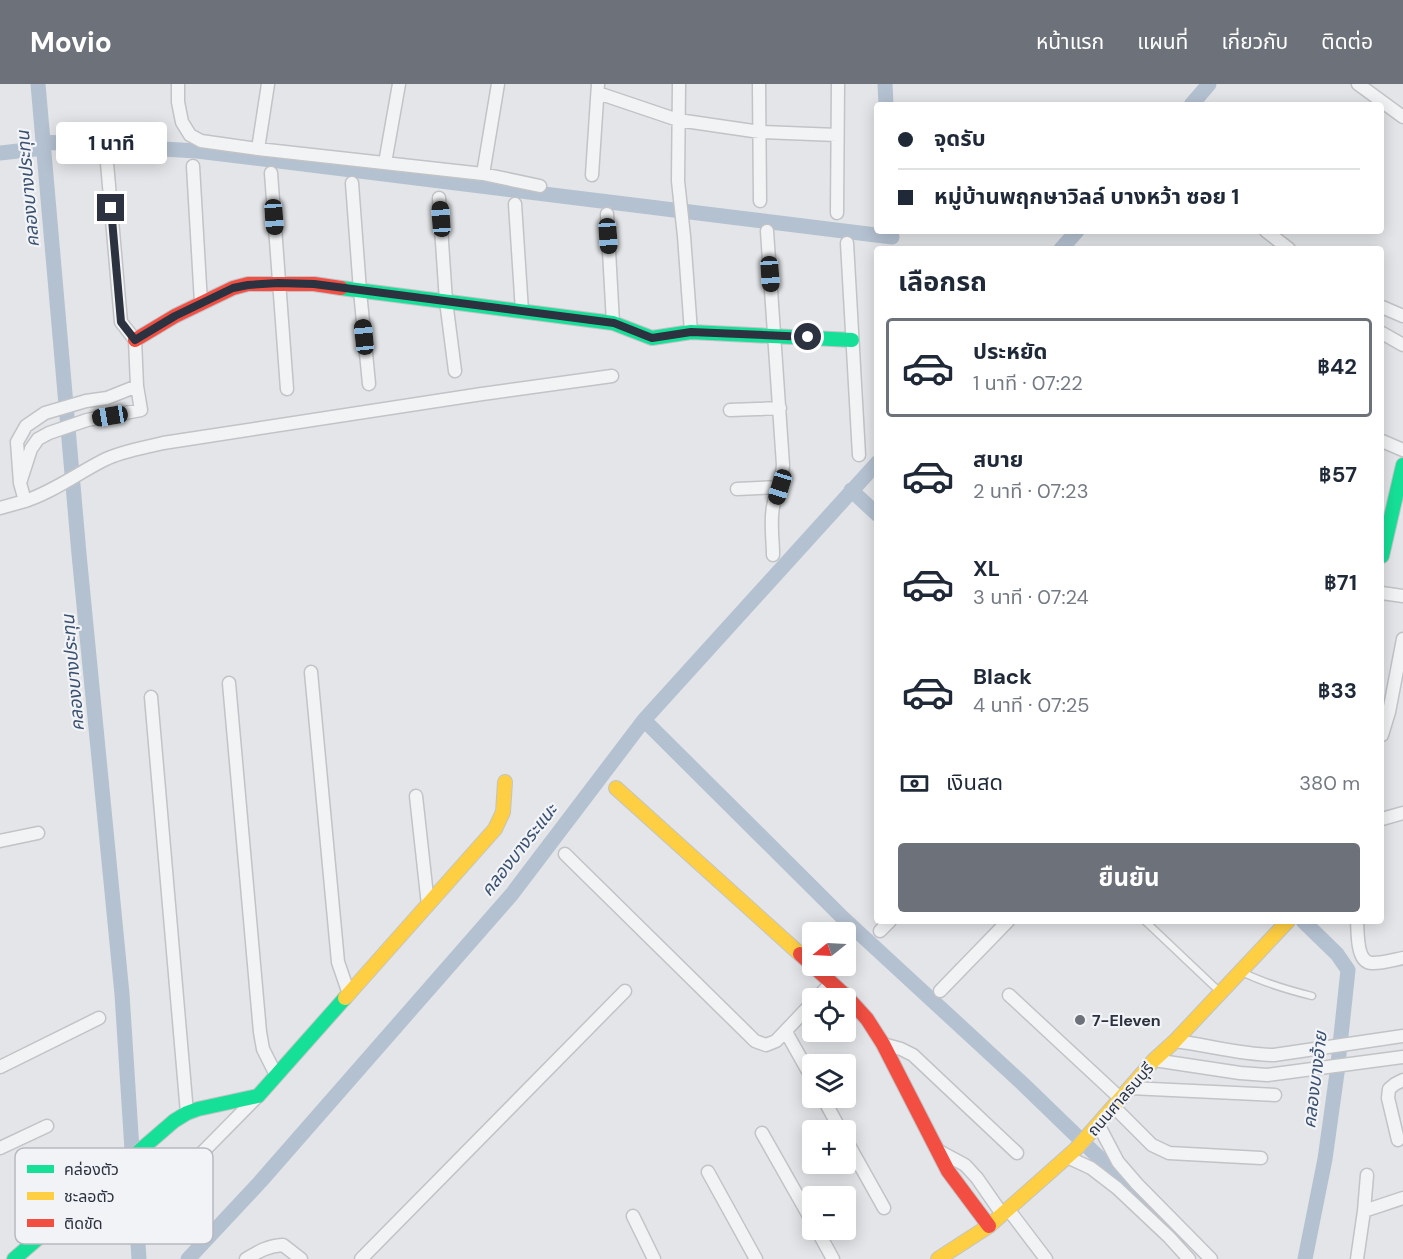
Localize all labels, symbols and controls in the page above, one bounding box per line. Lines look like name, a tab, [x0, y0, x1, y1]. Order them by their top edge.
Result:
text: Movio	[30, 24, 112, 61]
text: หน้าแรก	[1036, 28, 1104, 56]
text: แผนที่	[1137, 28, 1188, 56]
text: เกี่ยวกับ	[1221, 28, 1288, 56]
text: ติดต่อ	[1321, 28, 1373, 56]
callout: 1 นาที	[56, 121, 166, 163]
text: จุดรับ	[934, 124, 986, 153]
water label: คลองบางประทุน	[11, 129, 45, 248]
text: 1 นาที	[88, 130, 135, 156]
text: หมู่บ้านพฤกษาวิลล์ บางหว้า ซอย 1	[934, 182, 1239, 211]
route end	[97, 194, 124, 221]
car	[264, 198, 284, 236]
car	[431, 200, 451, 238]
car	[598, 217, 618, 255]
car	[760, 255, 780, 293]
text: เลือกรถ	[898, 264, 987, 299]
car	[353, 318, 375, 356]
route start	[794, 323, 821, 350]
text: ประหยัด	[973, 337, 1048, 366]
icon: car	[901, 341, 955, 395]
text: ฿42	[1317, 352, 1357, 381]
text: 1 นาที · 07:22	[973, 370, 1083, 396]
car	[91, 404, 129, 428]
text: สบาย	[973, 445, 1023, 474]
icon: car	[901, 449, 955, 503]
text: ฿57	[1319, 460, 1357, 489]
car	[766, 467, 794, 507]
text: 2 นาที · 07:23	[973, 478, 1088, 504]
text: XL	[973, 554, 1000, 583]
icon: car	[901, 557, 955, 611]
text: ฿71	[1324, 568, 1357, 597]
text: 3 นาที · 07:24	[973, 584, 1089, 610]
water label: คลองบางประทุน	[56, 613, 90, 732]
text: Black	[973, 662, 1032, 691]
icon: car	[901, 665, 955, 719]
text: ฿33	[1318, 676, 1357, 705]
text: 4 นาที · 07:25	[973, 692, 1089, 718]
icon: cash	[898, 767, 931, 800]
text: เงินสด	[946, 768, 1003, 797]
text: 380 m	[1299, 770, 1360, 796]
water label: คลองบางระแนะ	[475, 797, 564, 901]
button: ยืนยัน	[898, 843, 1360, 912]
north arrow	[802, 922, 856, 976]
map controls	[802, 922, 856, 1240]
button: locate	[802, 988, 856, 1042]
place label: 7-Eleven	[1092, 1010, 1161, 1031]
marker: 7-Eleven	[1073, 1013, 1087, 1027]
water label: คลองบางอ้าย	[1297, 1029, 1333, 1130]
button: layers	[802, 1054, 856, 1108]
street label: ถนนศาลธนบุรี	[1083, 1058, 1158, 1141]
button: +	[802, 1120, 856, 1174]
legend	[15, 1148, 213, 1244]
text: คล่องตัว	[64, 1159, 119, 1180]
text: ชะลอตัว	[64, 1186, 115, 1207]
button: −	[802, 1186, 856, 1240]
text: ติดขัด	[64, 1213, 103, 1234]

